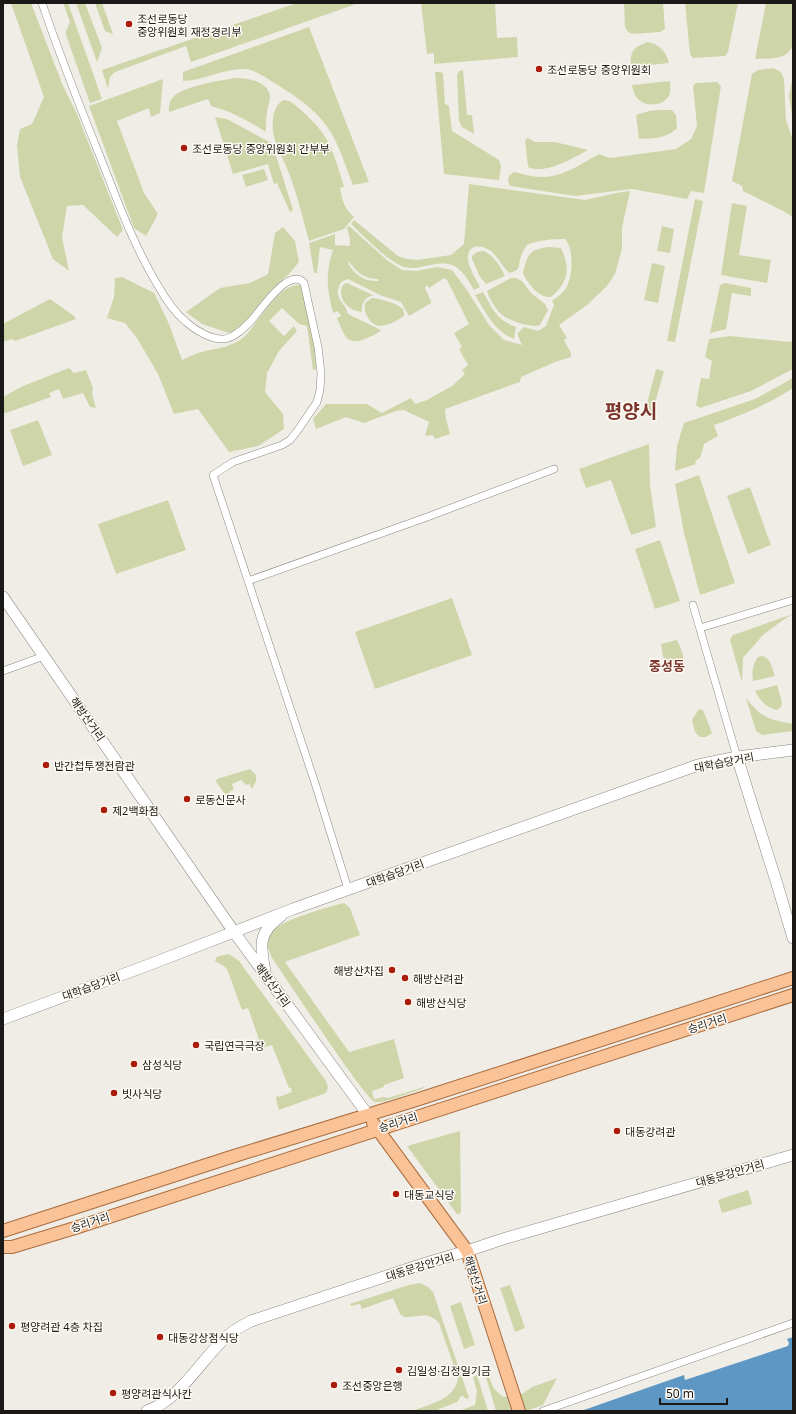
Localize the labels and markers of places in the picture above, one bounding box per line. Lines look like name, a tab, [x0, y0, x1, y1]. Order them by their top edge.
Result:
place label: 조선로동당 중앙위원회 재정경리부	[137, 11, 241, 39]
marker: 조선로동당 중앙위원회 재정경리부	[124, 19, 134, 29]
place label: 조선로동당 중앙위원회	[547, 62, 651, 77]
marker: 조선로동당 중앙위원회	[534, 64, 544, 74]
place label: 조선로동당 중앙위원회 간부부	[192, 141, 329, 156]
marker: 조선로동당 중앙위원회 간부부	[179, 143, 189, 153]
place label: 반간첩투쟁전람관	[54, 758, 135, 773]
marker: 반간첩투쟁전람관	[41, 760, 51, 770]
place label: 로동신문사	[195, 792, 246, 807]
marker: 로동신문사	[182, 794, 192, 804]
place label: 제2백화점	[112, 803, 159, 818]
marker: 제2백화점	[99, 805, 109, 815]
place label: 해방산차집	[333, 963, 384, 978]
marker: 해방산차집	[387, 965, 397, 975]
place label: 해방산려관	[413, 971, 464, 986]
marker: 해방산려관	[400, 973, 410, 983]
place label: 해방산식당	[416, 995, 467, 1010]
marker: 해방산식당	[403, 997, 413, 1007]
place label: 국립연극극장	[204, 1038, 265, 1053]
marker: 국립연극극장	[191, 1040, 201, 1050]
place label: 삼성식당	[142, 1057, 182, 1072]
marker: 삼성식당	[129, 1059, 139, 1069]
place label: 빗사식당	[122, 1086, 162, 1101]
marker: 빗사식당	[109, 1088, 119, 1098]
place label: 대동강려관	[625, 1124, 676, 1139]
marker: 대동강려관	[612, 1126, 622, 1136]
place label: 대동교식당	[404, 1187, 455, 1202]
marker: 대동교식당	[391, 1189, 401, 1199]
place label: 평양려관 4층 차집	[20, 1319, 103, 1334]
marker: 평양려관 4층 차집	[7, 1321, 17, 1331]
place label: 대동강상점식당	[168, 1330, 239, 1345]
marker: 대동강상점식당	[155, 1332, 165, 1342]
place label: 김일성·김정일기금	[407, 1363, 491, 1378]
marker: 김일성·김정일기금	[394, 1365, 404, 1375]
place label: 조선중앙은행	[342, 1378, 403, 1393]
marker: 조선중앙은행	[329, 1380, 339, 1390]
place label: 평양려관식사칸	[121, 1386, 192, 1401]
marker: 평양려관식사칸	[108, 1388, 118, 1398]

